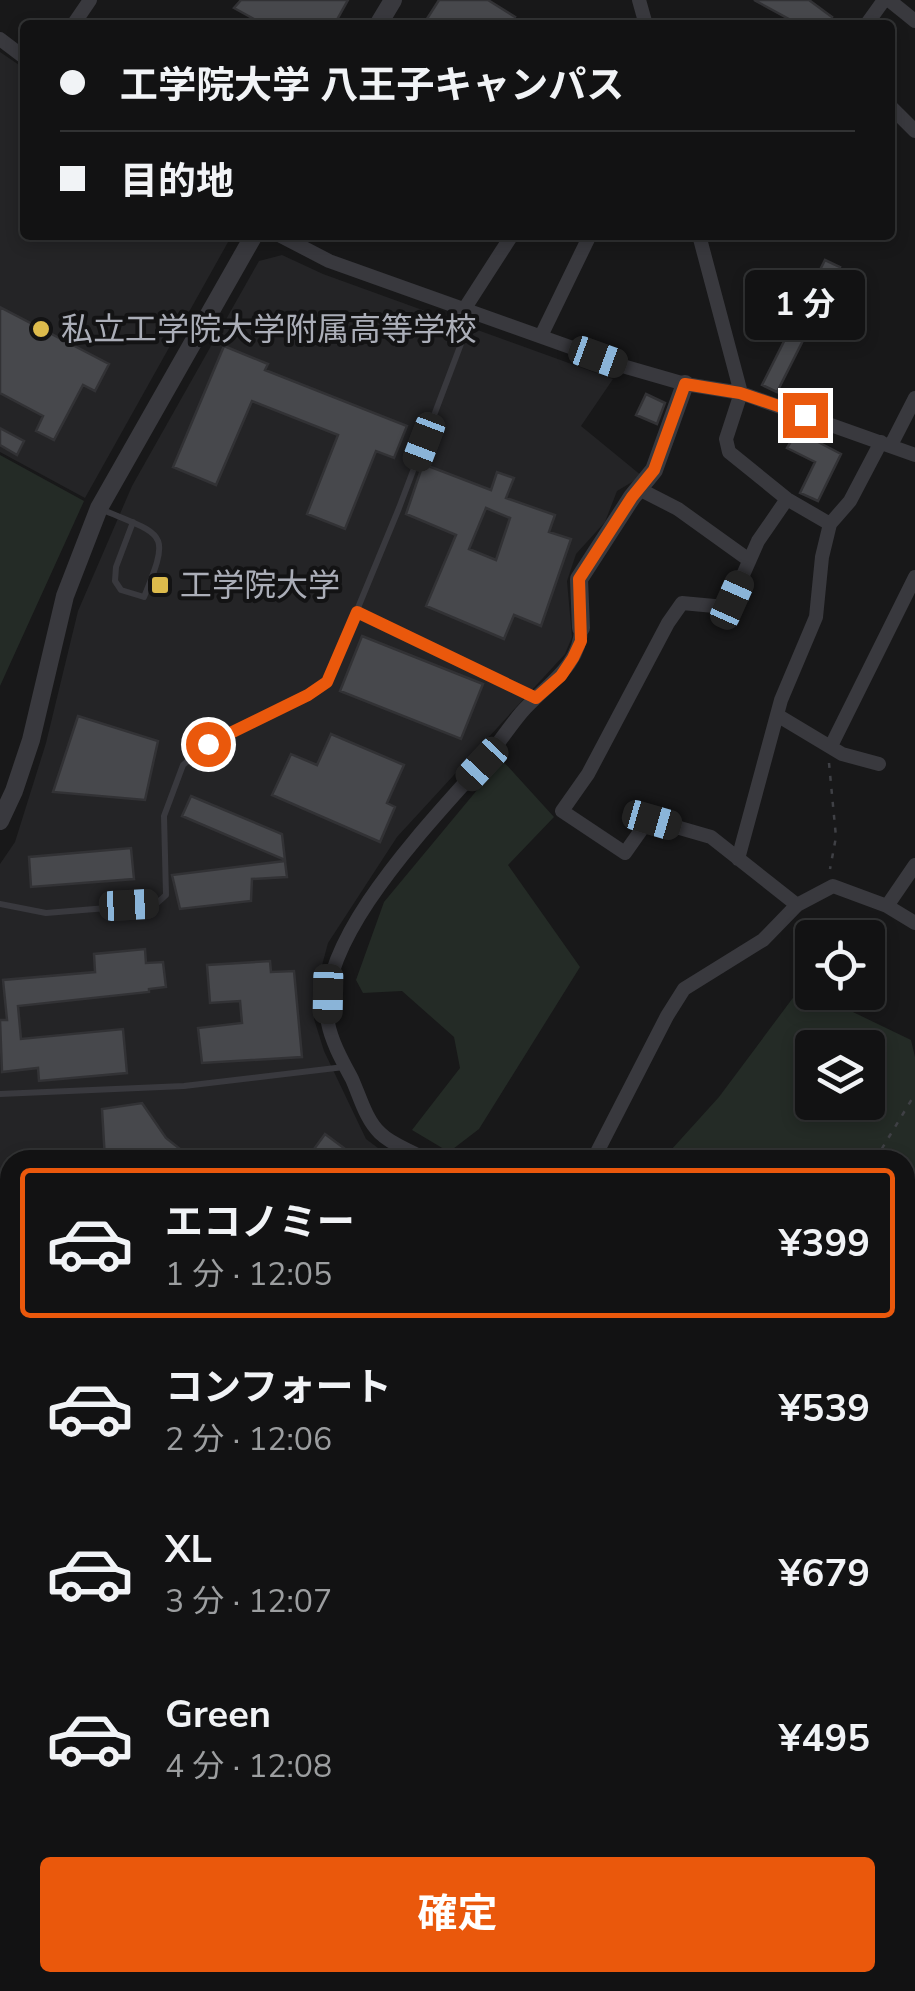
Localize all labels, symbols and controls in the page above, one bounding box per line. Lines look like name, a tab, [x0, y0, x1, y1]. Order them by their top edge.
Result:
text: 工学院大学 八王子キャンパス	[120, 60, 624, 111]
text: 目的地	[120, 156, 234, 207]
callout: 1 分	[745, 270, 865, 340]
text: 1 分	[775, 283, 835, 326]
place label: 私立工学院大学附属高等学校	[61, 308, 477, 351]
marker: 私立工学院大学附属高等学校	[30, 318, 52, 340]
car	[565, 333, 631, 381]
route end	[783, 393, 828, 438]
car	[399, 409, 449, 475]
place label: 工学院大学	[180, 564, 340, 607]
car	[706, 566, 758, 634]
marker: 工学院大学	[149, 574, 171, 596]
route start	[186, 722, 231, 767]
car	[451, 732, 513, 796]
car	[619, 797, 685, 843]
car	[98, 888, 160, 922]
map controls	[795, 920, 885, 1120]
button: locate	[795, 920, 885, 1010]
car	[312, 964, 344, 1024]
button: layers	[795, 1030, 885, 1120]
text: エコノミー	[165, 1197, 355, 1248]
icon: car	[45, 1198, 135, 1288]
text: ¥399	[779, 1218, 870, 1269]
text: 1 分 · 12:05	[165, 1253, 332, 1296]
text: コンフォート	[165, 1362, 392, 1413]
icon: car	[45, 1363, 135, 1453]
text: ¥539	[779, 1383, 870, 1434]
text: 2 分 · 12:06	[165, 1418, 332, 1461]
text: XL	[165, 1524, 212, 1575]
icon: car	[45, 1528, 135, 1618]
text: ¥679	[779, 1548, 870, 1599]
text: 3 分 · 12:07	[165, 1580, 332, 1623]
text: Green	[165, 1689, 271, 1740]
icon: car	[45, 1693, 135, 1783]
text: ¥495	[779, 1713, 870, 1764]
text: 4 分 · 12:08	[165, 1745, 332, 1788]
button: 確定	[40, 1857, 875, 1972]

